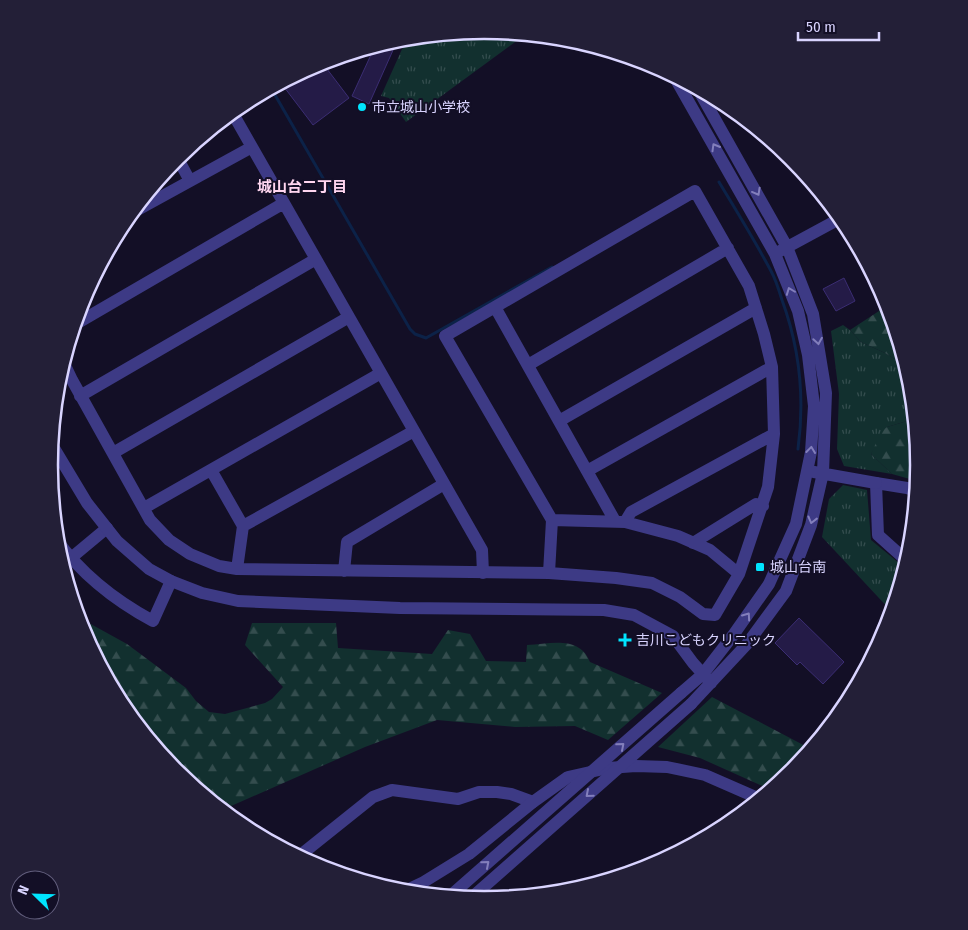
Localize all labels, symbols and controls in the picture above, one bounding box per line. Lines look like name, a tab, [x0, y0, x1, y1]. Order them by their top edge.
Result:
scale bar	[798, 10, 879, 42]
text: 50 m	[806, 18, 836, 36]
place label: 市立城山小学校	[372, 99, 470, 116]
marker: 市立城山小学校	[356, 101, 368, 113]
one-way arrow	[711, 144, 721, 153]
district label: 城山台二丁目	[257, 178, 347, 196]
one-way arrow	[750, 187, 760, 196]
one-way arrow	[786, 287, 796, 296]
one-way arrow	[812, 337, 822, 346]
one-way arrow	[805, 446, 815, 455]
one-way arrow	[807, 515, 818, 524]
place label: 城山台南	[770, 559, 826, 576]
marker: 城山台南	[754, 561, 766, 573]
one-way arrow	[741, 613, 749, 622]
place label: 吉川こどもクリニック	[636, 632, 776, 649]
marker: 吉川こどもクリニック	[618, 633, 632, 647]
one-way arrow	[615, 742, 624, 751]
one-way arrow	[585, 788, 594, 797]
one-way arrow	[480, 861, 489, 870]
north arrow	[10, 870, 60, 920]
text: N	[14, 883, 33, 897]

